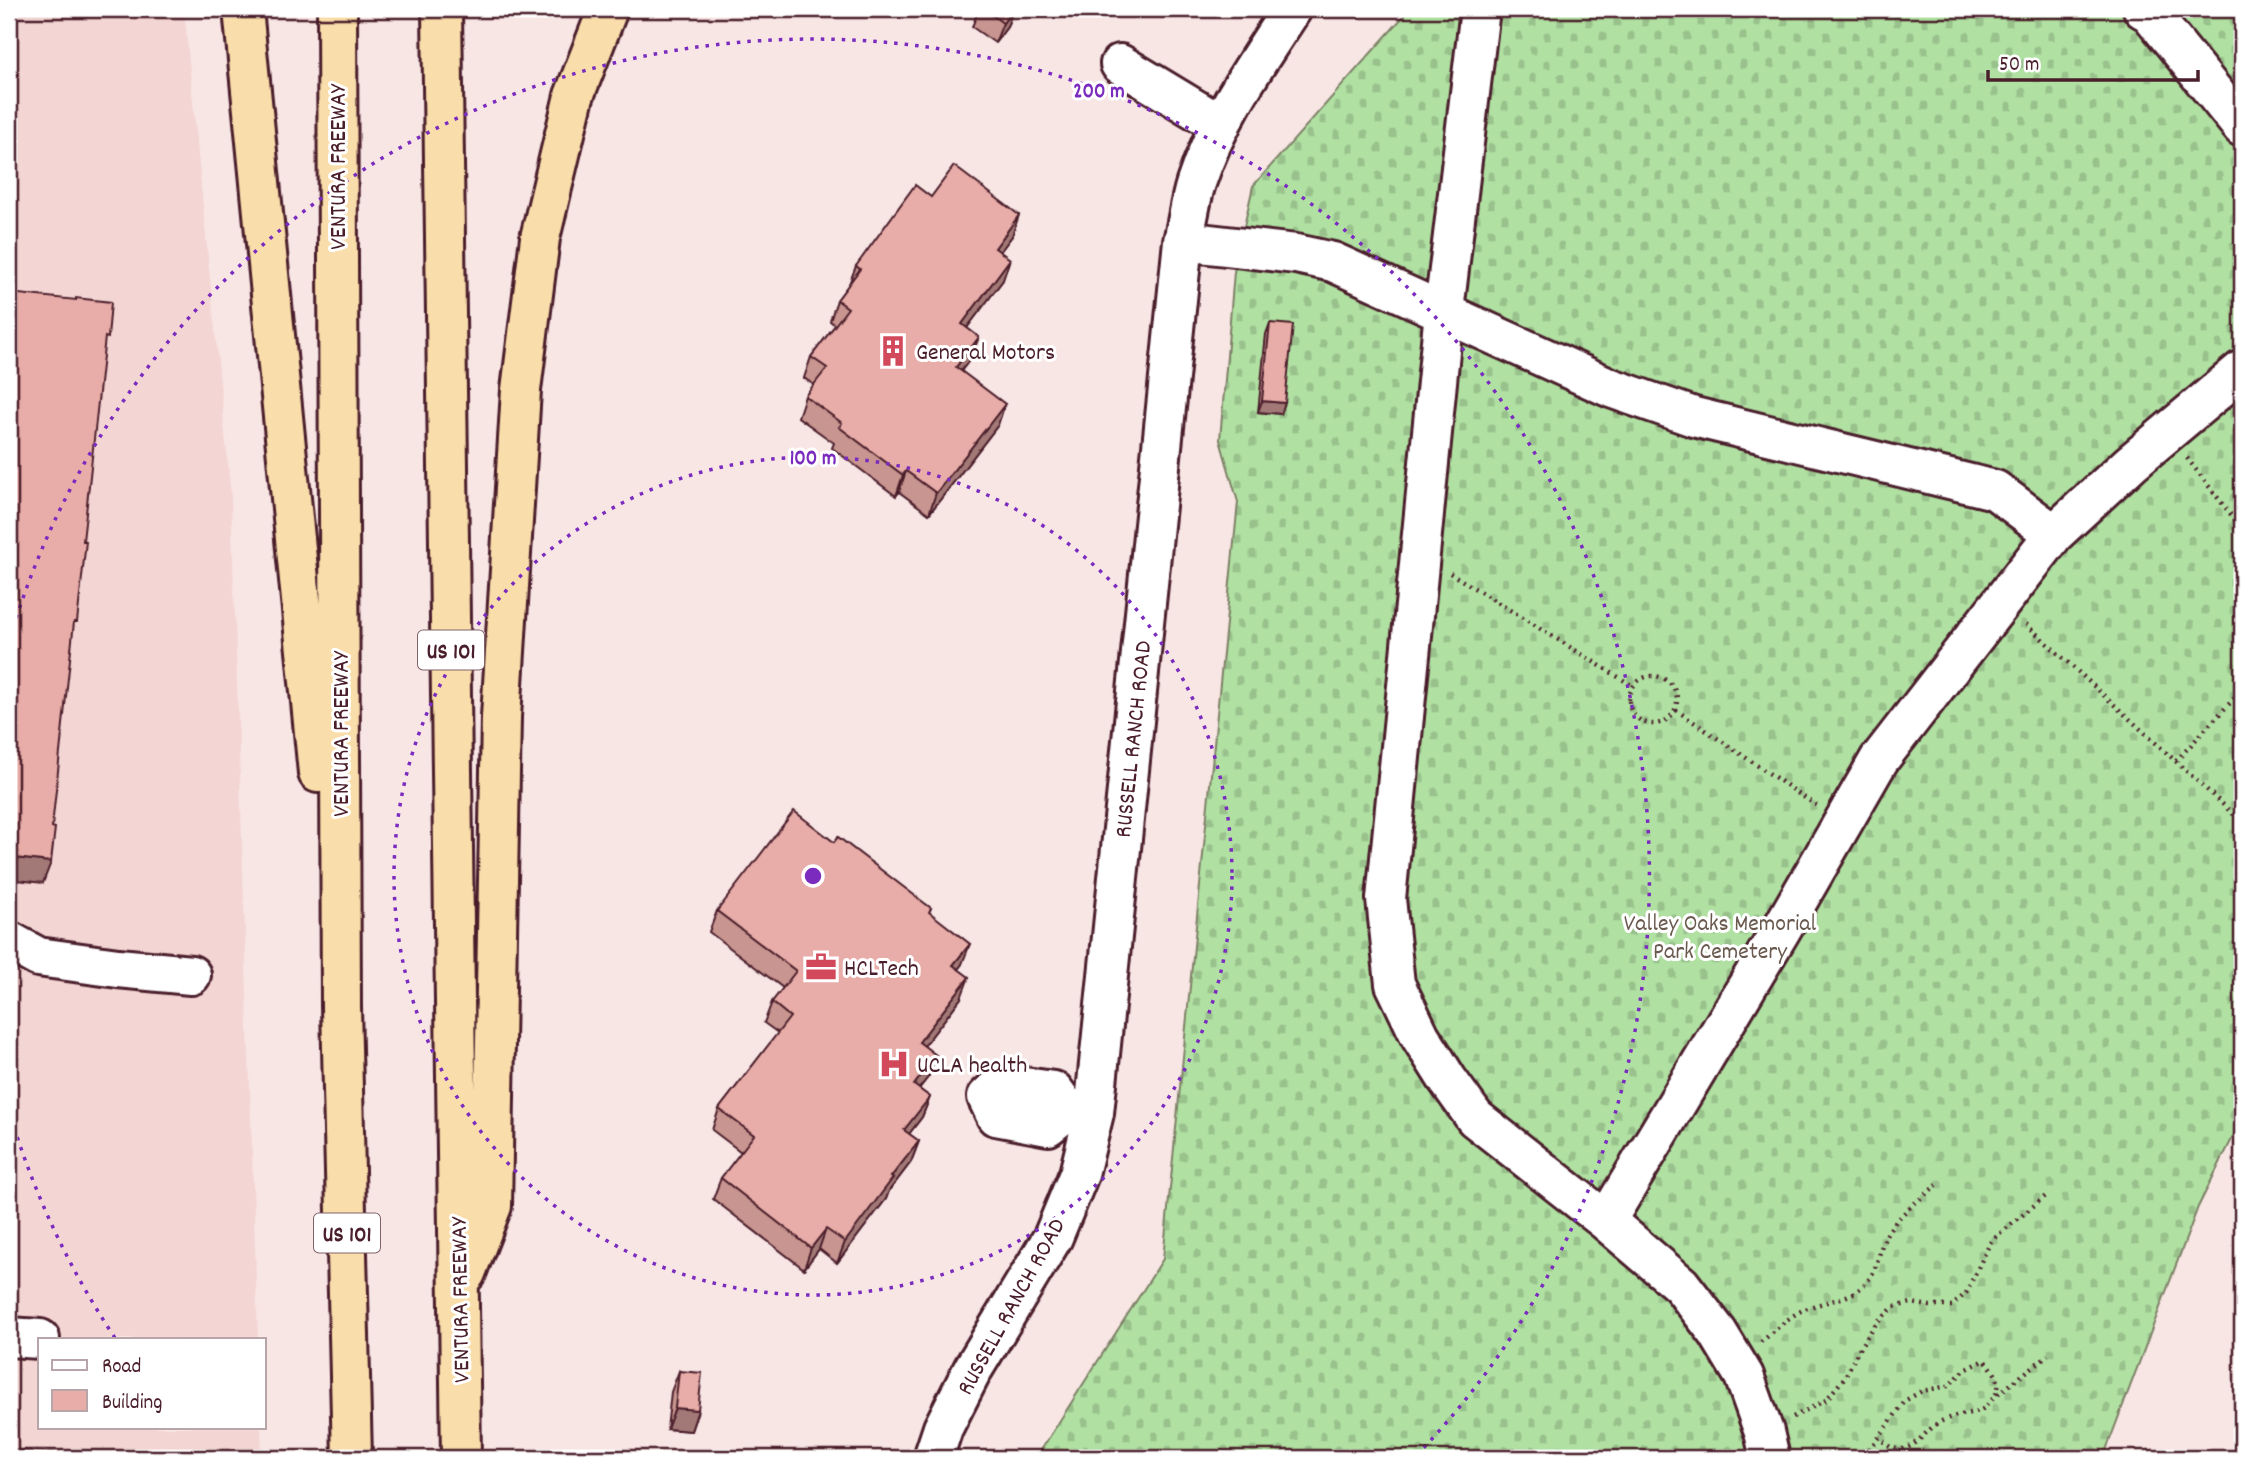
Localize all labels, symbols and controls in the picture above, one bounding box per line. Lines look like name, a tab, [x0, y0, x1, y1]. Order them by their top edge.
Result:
scale bar	[1988, 38, 2198, 82]
text: 50 m	[1999, 51, 2039, 81]
text: 200 m	[1073, 78, 1125, 108]
street label: VENTURA FREEWAY	[323, 83, 357, 250]
building icon: General Motors	[876, 334, 910, 368]
place label: General Motors	[916, 337, 1055, 371]
text: 100 m	[790, 445, 836, 475]
road number: US 101	[418, 630, 484, 670]
street label: RUSSELL RANCH ROAD	[1108, 639, 1162, 839]
street label: VENTURA FREEWAY	[326, 650, 360, 817]
centre of rings	[801, 864, 825, 888]
park label: Valley Oaks Memorial Park Cemetery	[1624, 908, 1817, 970]
office icon: HCLTech	[804, 950, 838, 984]
place label: HCLTech	[844, 953, 919, 987]
hospital icon: UCLA health	[877, 1047, 911, 1081]
place label: UCLA health	[917, 1050, 1027, 1084]
street label: RUSSELL RANCH ROAD	[950, 1213, 1075, 1402]
road number: US 101	[314, 1214, 380, 1252]
street label: VENTURA FREEWAY	[444, 1216, 480, 1383]
legend	[38, 1338, 266, 1428]
text: Road	[102, 1353, 141, 1383]
text: Building	[102, 1389, 162, 1419]

